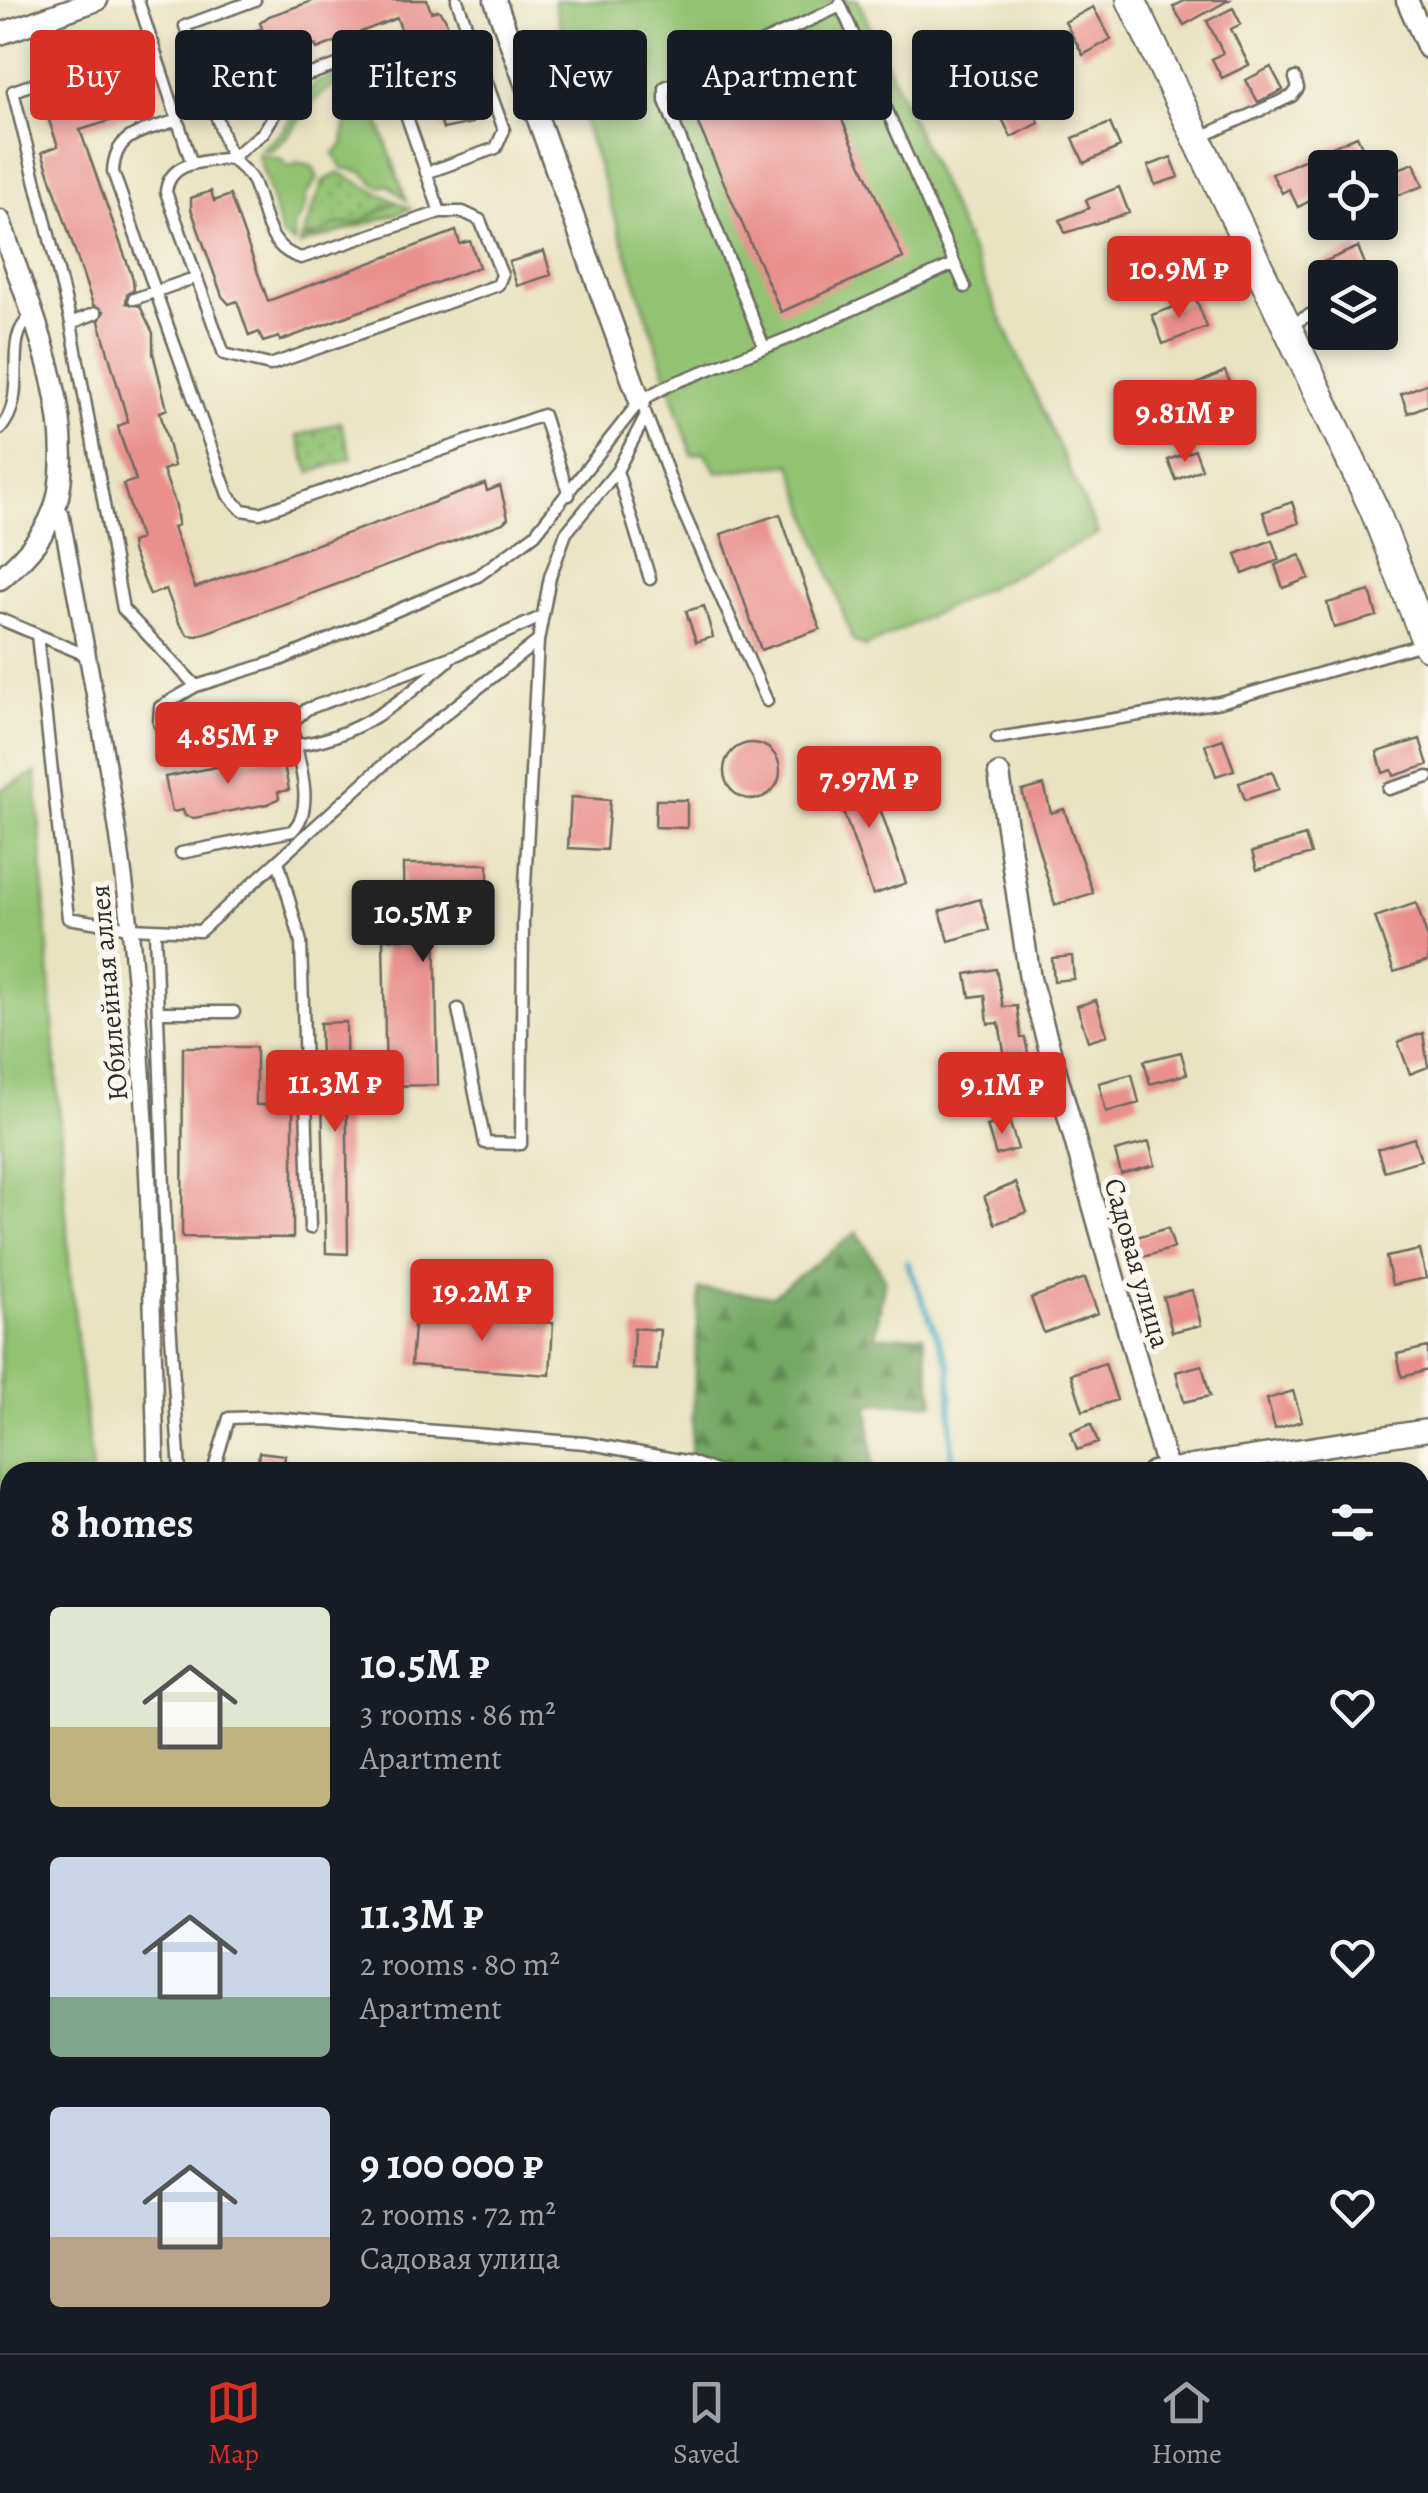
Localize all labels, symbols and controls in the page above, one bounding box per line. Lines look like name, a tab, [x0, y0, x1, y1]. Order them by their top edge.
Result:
chip: Buy	[30, 30, 155, 120]
chip: Rent	[175, 30, 312, 120]
chip: Filters	[332, 30, 493, 120]
chip: New	[513, 30, 647, 120]
chip: Apartment	[667, 30, 892, 120]
chip: House	[912, 30, 1074, 120]
map controls	[1308, 150, 1398, 350]
button: locate	[1308, 150, 1398, 240]
pin: 10.9M ₽	[1087, 236, 1271, 321]
text: 10.9M ₽	[1129, 246, 1229, 290]
button: layers	[1308, 260, 1398, 350]
pin: 9.81M ₽	[1093, 380, 1277, 465]
text: 9.81M ₽	[1135, 390, 1235, 434]
pin: 4.85M ₽	[136, 702, 320, 787]
text: 4.85M ₽	[177, 712, 279, 756]
pin: 7.97M ₽	[777, 746, 961, 831]
text: 7.97M ₽	[819, 756, 919, 800]
pin: 10.5M ₽	[331, 880, 515, 965]
street label: Юбилейная аллея	[81, 883, 137, 1103]
text: 10.5M ₽	[374, 890, 472, 934]
pin: 11.3M ₽	[243, 1050, 427, 1135]
pin: 9.1M ₽	[921, 1052, 1083, 1137]
text: 11.3M ₽	[288, 1060, 382, 1104]
text: 9.1M ₽	[960, 1062, 1044, 1106]
street label: Садовая улица	[1095, 1174, 1179, 1353]
pin: 19.2M ₽	[390, 1259, 574, 1344]
text: 19.2M ₽	[432, 1269, 532, 1313]
text: 8 homes	[50, 1494, 194, 1551]
icon: filters	[1325, 1495, 1380, 1550]
text: 10.5M ₽	[360, 1635, 490, 1692]
icon: home	[130, 1647, 250, 1767]
icon: heart	[1325, 1680, 1380, 1735]
text: 3 rooms · 86 m²	[360, 1692, 556, 1736]
text: Apartment	[360, 1736, 502, 1780]
text: 11.3M ₽	[360, 1885, 484, 1942]
icon: home	[130, 1897, 250, 2017]
icon: heart	[1325, 1930, 1380, 1985]
text: 2 rooms · 80 m²	[360, 1942, 560, 1986]
text: Apartment	[360, 1986, 502, 2030]
text: 9 100 000 ₽	[360, 2135, 543, 2192]
icon: home	[130, 2147, 250, 2267]
icon: heart	[1325, 2180, 1380, 2235]
text: 2 rooms · 72 m²	[360, 2192, 556, 2236]
text: Садовая улица	[360, 2236, 560, 2280]
tab: Map	[206, 2375, 261, 2473]
tab: Saved	[673, 2375, 740, 2473]
tab: Home	[1152, 2375, 1222, 2473]

